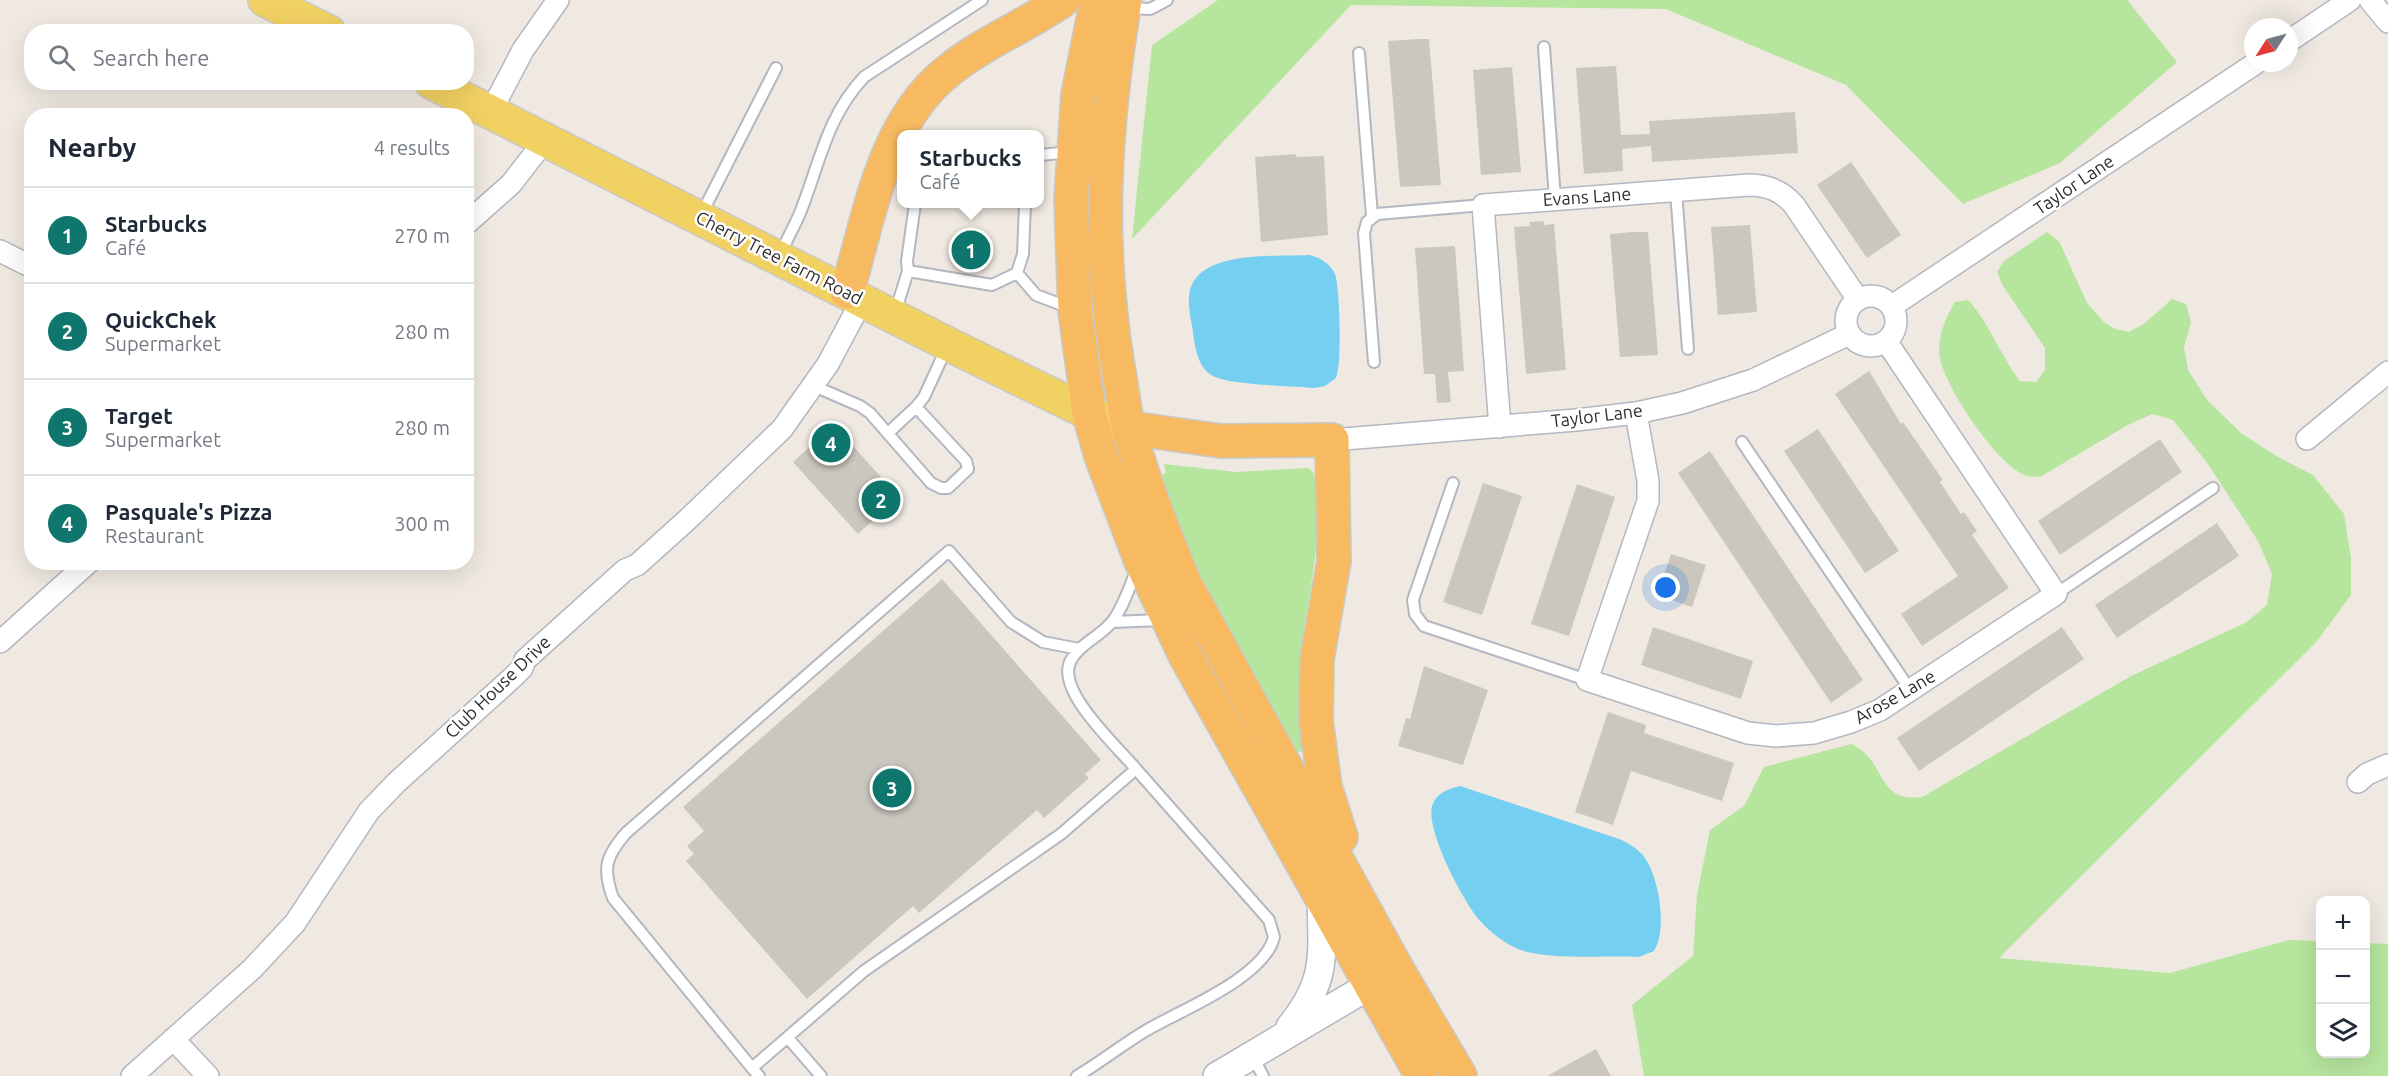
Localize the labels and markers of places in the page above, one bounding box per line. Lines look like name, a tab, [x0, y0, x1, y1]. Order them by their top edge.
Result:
pin: 1	[952, 228, 990, 272]
pin: 4	[812, 420, 850, 466]
pin: 2	[862, 478, 900, 522]
pin: 3	[872, 766, 912, 810]

